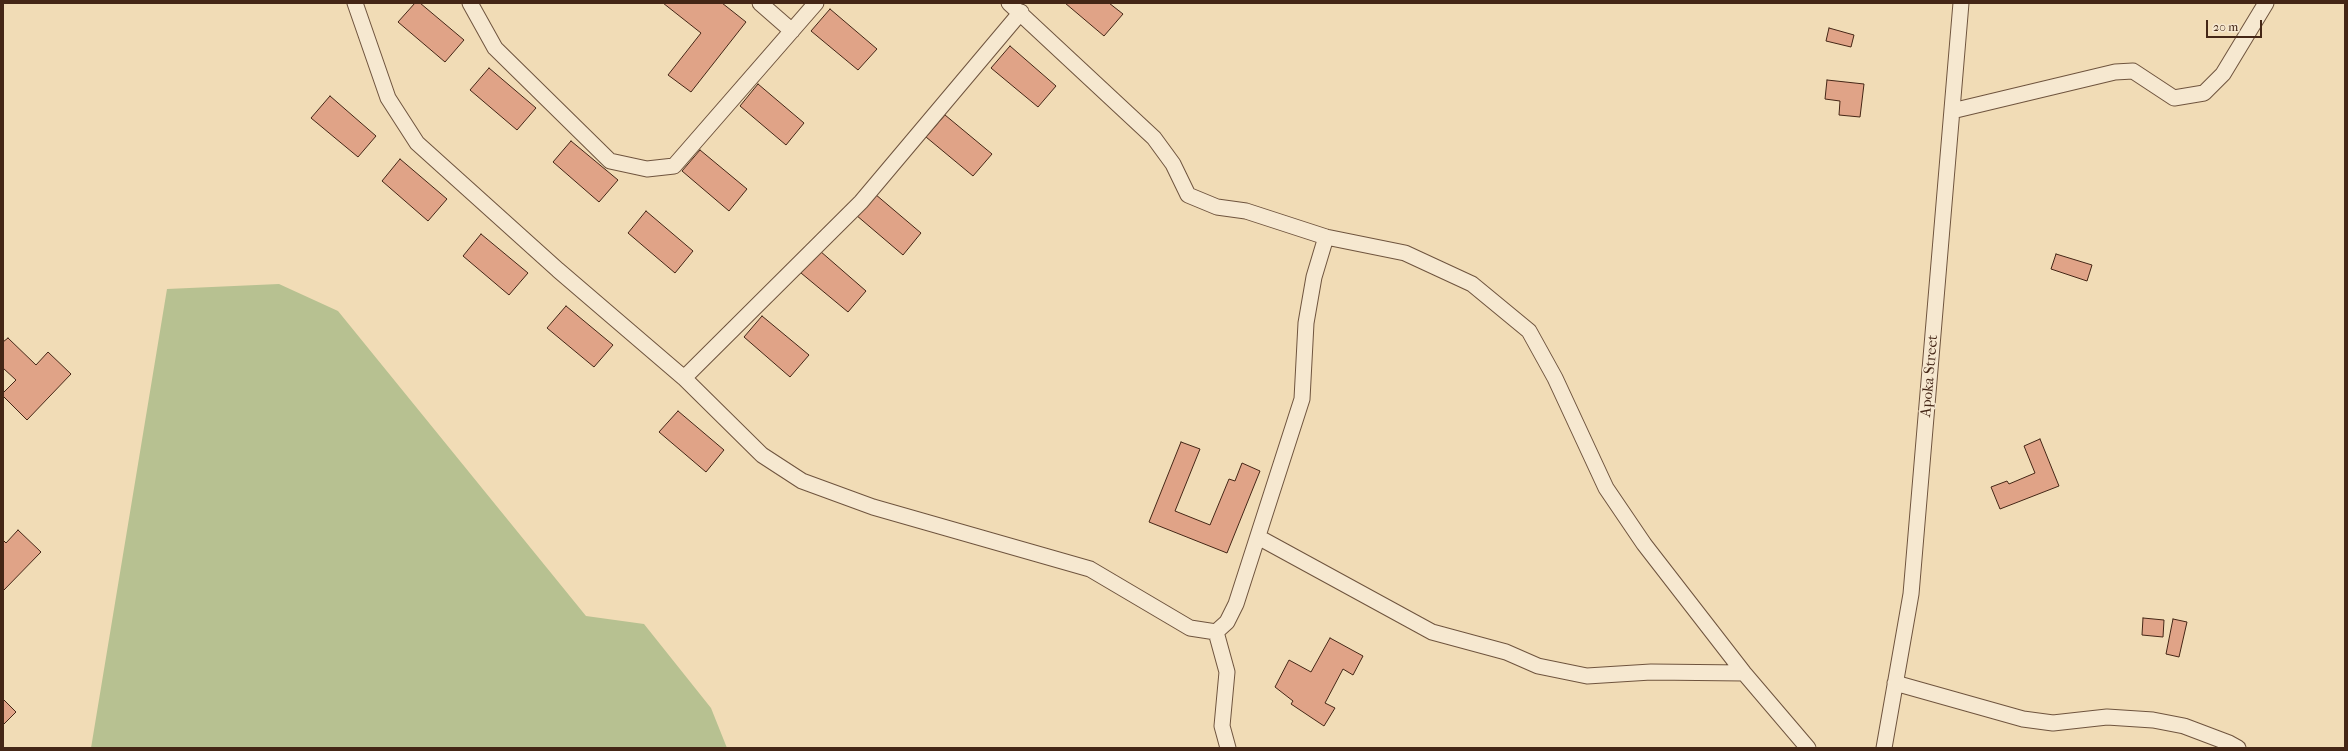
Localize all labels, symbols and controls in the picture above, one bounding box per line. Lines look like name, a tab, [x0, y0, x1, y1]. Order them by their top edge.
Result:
scale bar	[2208, 12, 2264, 38]
text: 20 m	[2213, 20, 2238, 34]
street label: Apoka Street	[1917, 334, 1943, 418]

